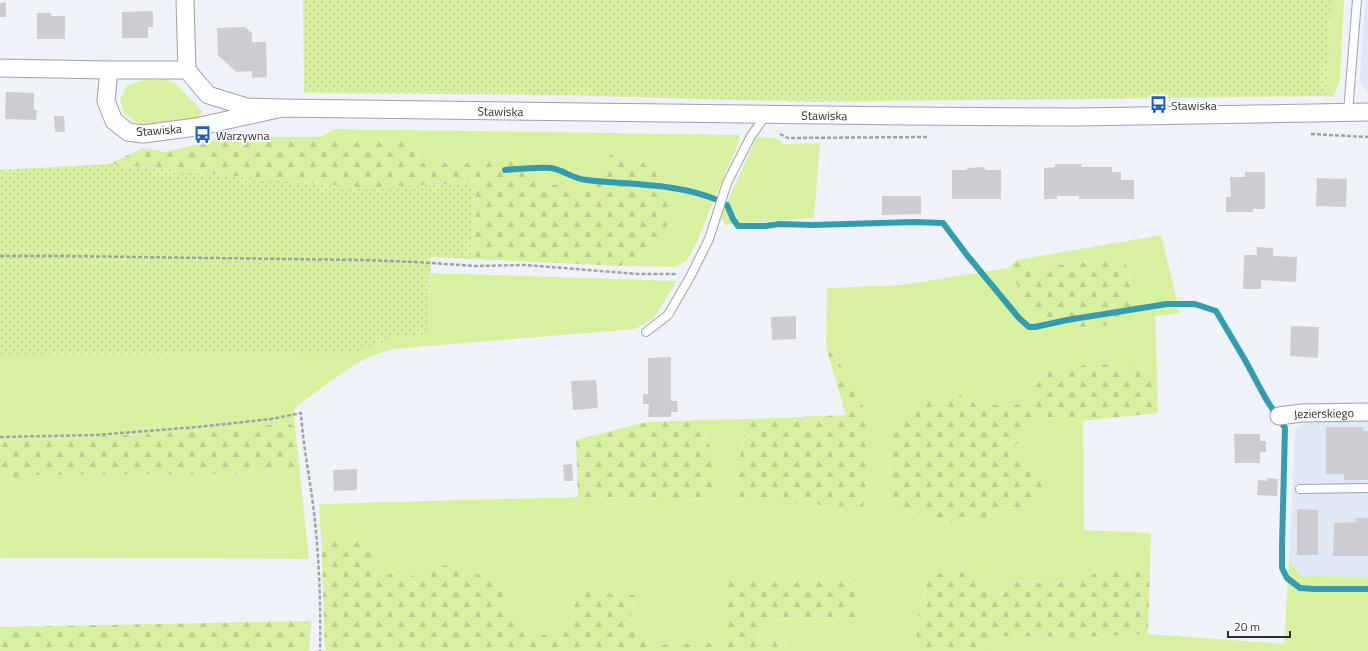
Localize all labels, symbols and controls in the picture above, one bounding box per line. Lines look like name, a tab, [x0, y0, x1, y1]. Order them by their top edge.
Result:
bus stop icon: Stawiska	[1148, 95, 1168, 115]
place label: Stawiska	[1171, 96, 1217, 115]
street label: Stawiska	[477, 101, 523, 121]
street label: Stawiska	[801, 105, 847, 125]
street label: Stawiska	[136, 119, 182, 141]
bus stop icon: Warzywna	[193, 125, 213, 145]
place label: Warzywna	[216, 126, 269, 145]
street label: Jezierskiego	[1292, 403, 1354, 424]
scale bar	[1228, 613, 1290, 639]
text: 20 m	[1234, 617, 1260, 636]

